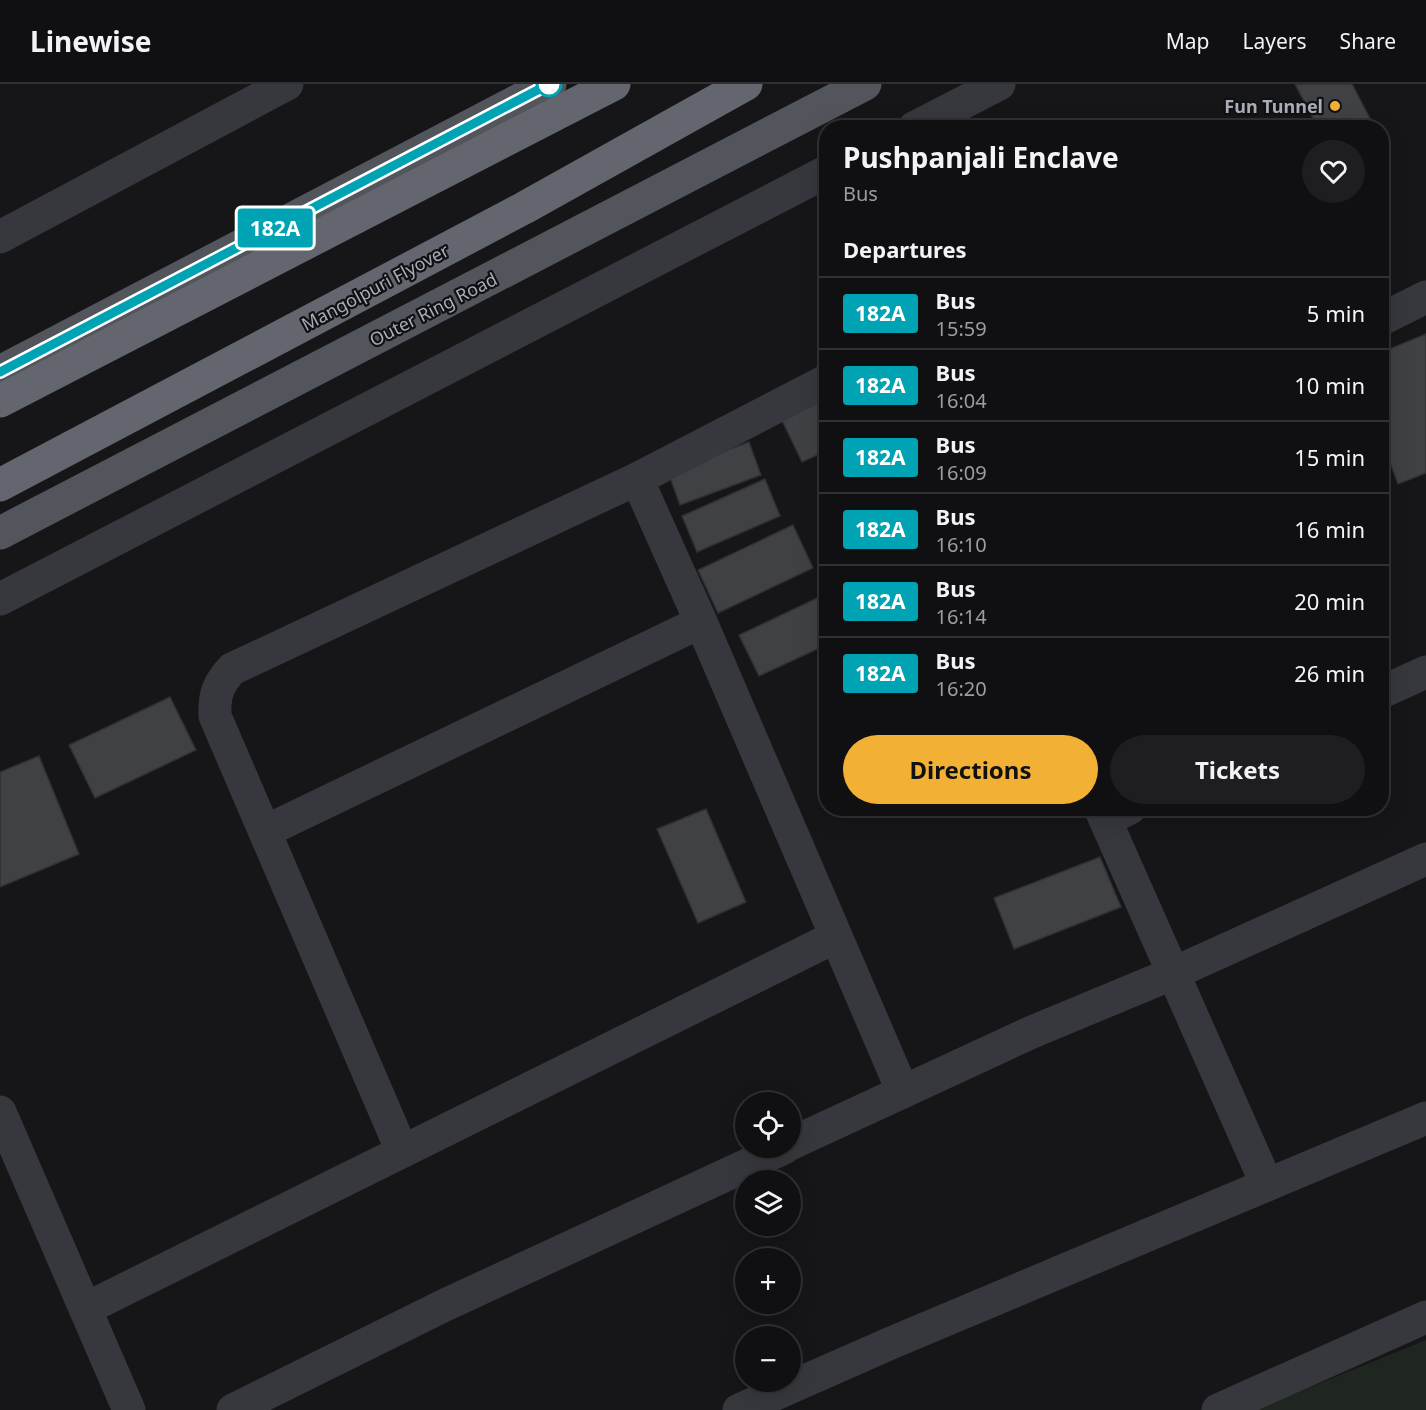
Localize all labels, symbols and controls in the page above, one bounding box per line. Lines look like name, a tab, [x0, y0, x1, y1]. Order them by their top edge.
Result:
text: Linewise	[30, 22, 152, 60]
text: Map	[1166, 27, 1210, 55]
text: Layers	[1243, 27, 1307, 55]
text: Share	[1340, 27, 1396, 55]
unlabelled marker	[536, 71, 562, 97]
place label: Fun Tunnel	[1224, 94, 1323, 118]
marker: Fun Tunnel	[1328, 99, 1342, 113]
text: Pushpanjali Enclave	[843, 138, 1119, 176]
button: heart	[1302, 140, 1365, 203]
text: Bus	[843, 180, 878, 207]
line badge: 182A	[233, 208, 317, 248]
text: 182A	[250, 214, 300, 242]
text: Departures	[843, 234, 967, 264]
street label: Mangolpuri Flyover	[297, 238, 453, 336]
street label: Outer Ring Road	[365, 267, 501, 351]
text: Bus	[936, 285, 976, 315]
text: 5 min	[1307, 298, 1365, 328]
text: 182A	[855, 299, 906, 327]
text: 15:59	[936, 315, 987, 342]
text: Bus	[936, 357, 976, 387]
text: 10 min	[1294, 370, 1365, 400]
text: 182A	[855, 371, 906, 399]
text: 16:04	[936, 387, 987, 414]
text: Bus	[936, 429, 976, 459]
text: 15 min	[1294, 442, 1365, 472]
text: 182A	[855, 443, 906, 471]
text: 16:09	[936, 459, 987, 486]
text: Bus	[936, 501, 976, 531]
text: 16 min	[1294, 514, 1365, 544]
text: 182A	[855, 515, 906, 543]
text: 16:10	[936, 531, 987, 558]
text: Bus	[936, 573, 976, 603]
text: 20 min	[1294, 586, 1365, 616]
text: 182A	[855, 587, 906, 615]
text: 16:14	[936, 603, 987, 630]
text: Bus	[936, 645, 976, 675]
text: 26 min	[1294, 658, 1365, 688]
text: 182A	[855, 659, 906, 687]
text: 16:20	[936, 675, 987, 702]
button: Directions	[843, 735, 1098, 804]
button: Tickets	[1110, 735, 1365, 804]
map controls	[735, 1092, 801, 1392]
button: locate	[735, 1092, 801, 1158]
button: layers	[735, 1170, 801, 1236]
button: +	[735, 1248, 801, 1314]
button: −	[735, 1326, 801, 1392]

